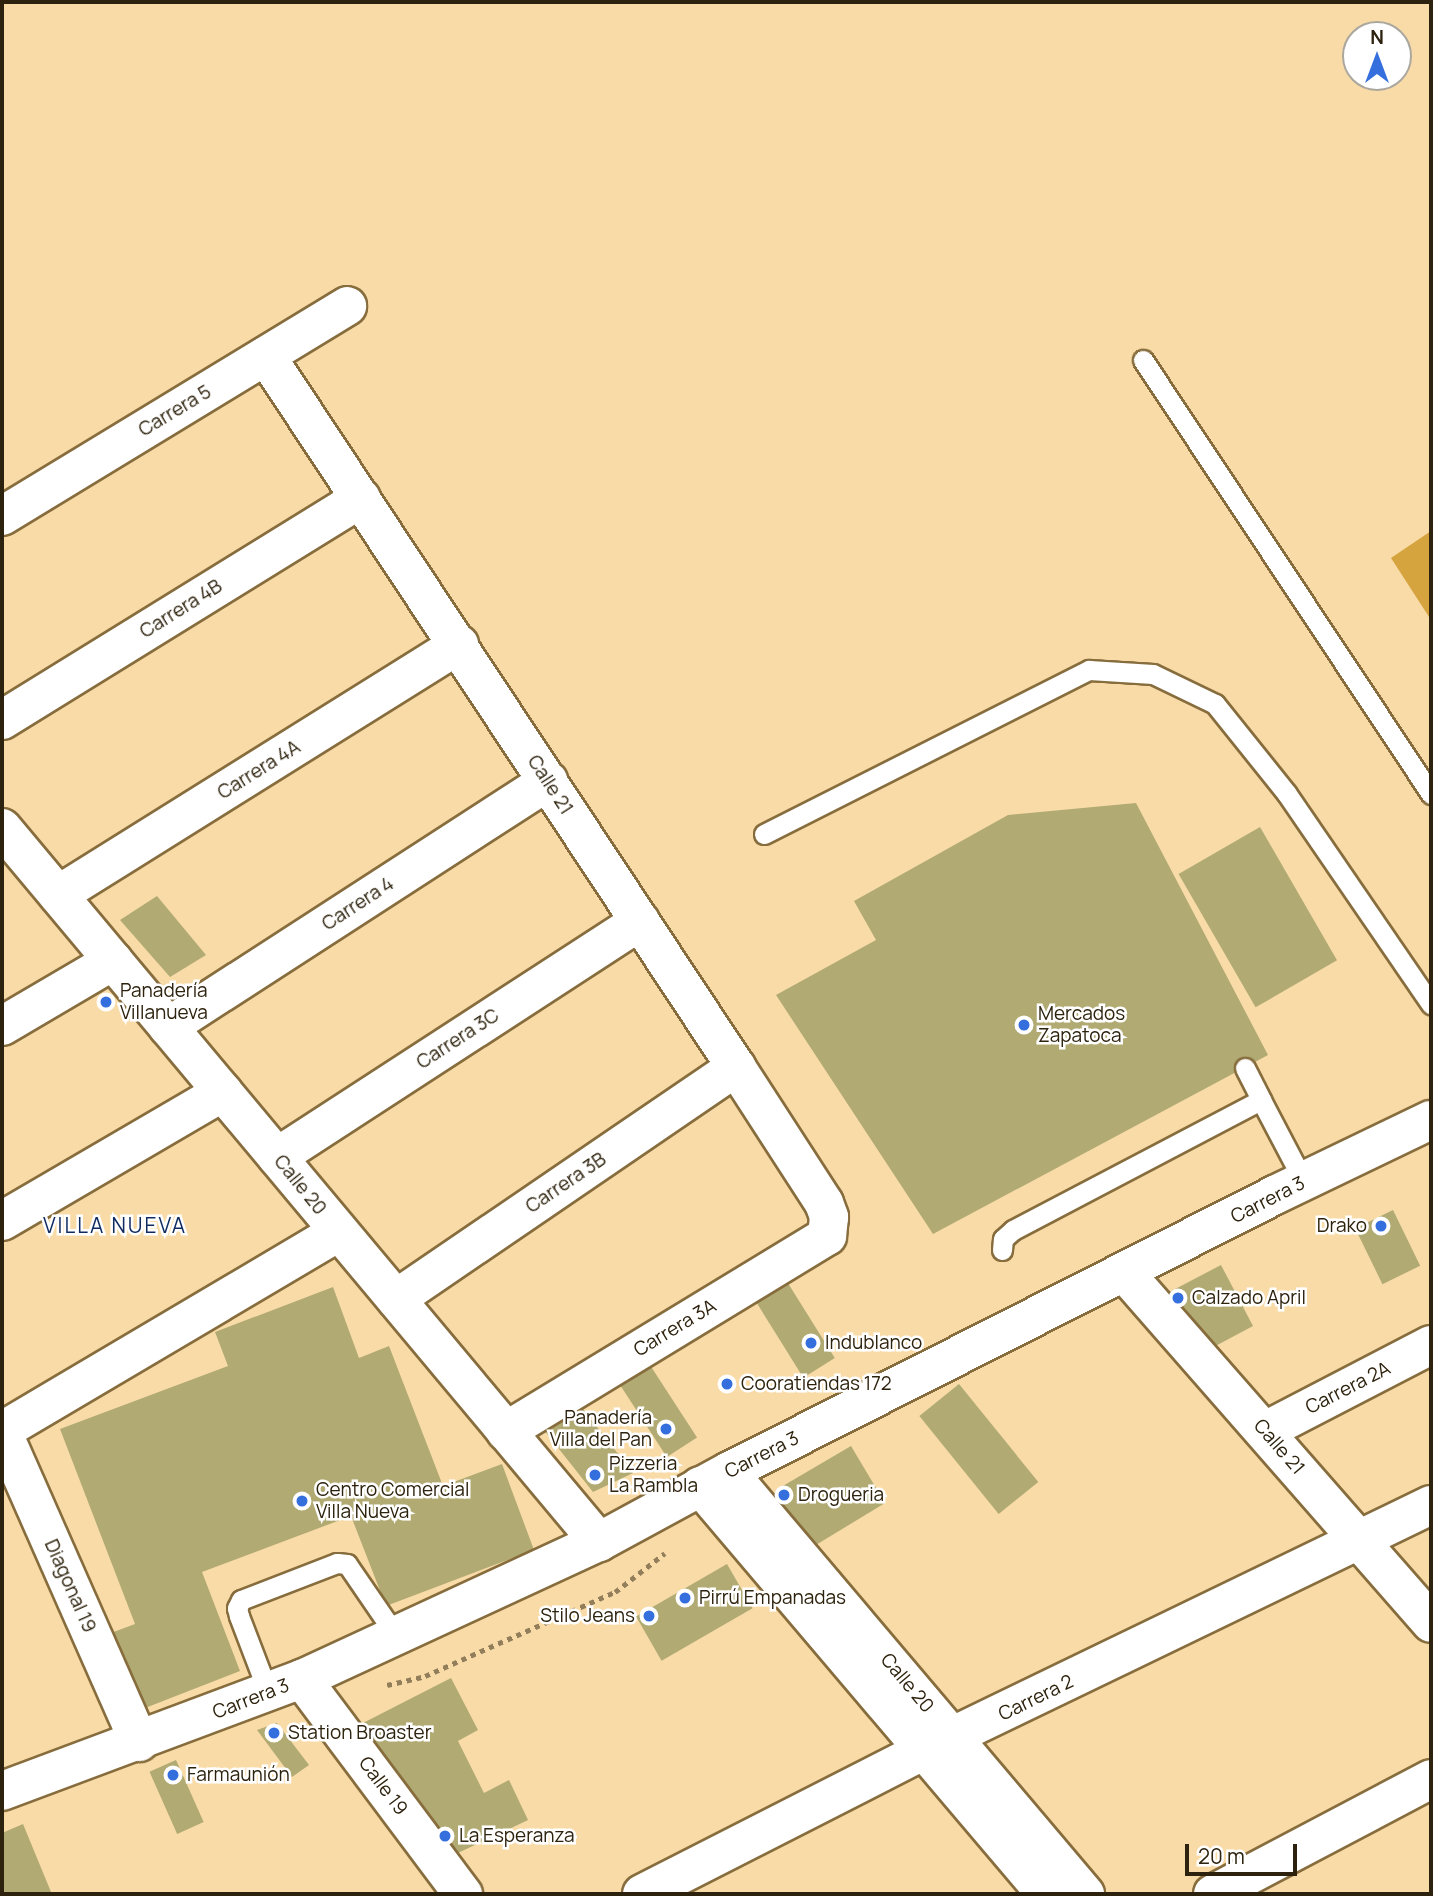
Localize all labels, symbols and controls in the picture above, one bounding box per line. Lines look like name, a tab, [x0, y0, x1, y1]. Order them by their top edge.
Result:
north arrow	[1342, 21, 1412, 91]
text: N	[1370, 24, 1384, 50]
street label: Carrera 5	[135, 380, 215, 442]
street label: Carrera 4B	[136, 575, 226, 643]
street label: Carrera 4A	[214, 736, 304, 804]
street label: Calle 21	[522, 751, 578, 819]
street label: Carrera 4	[318, 872, 398, 936]
place label: Panadería Villanueva	[120, 980, 208, 1024]
marker: Panadería Villanueva	[98, 994, 114, 1010]
place label: Mercados Zapatoca	[1038, 1003, 1125, 1047]
street label: Carrera 3C	[413, 1004, 503, 1074]
marker: Mercados Zapatoca	[1016, 1017, 1032, 1033]
street label: Carrera 3B	[522, 1148, 610, 1218]
street label: Calle 20	[269, 1150, 331, 1220]
street label: Carrera 3	[1227, 1172, 1309, 1228]
district label: VILLA NUEVA	[44, 1212, 186, 1238]
place label: Drako	[1317, 1215, 1367, 1237]
marker: Drako	[1373, 1218, 1389, 1234]
place label: Calzado April	[1192, 1287, 1306, 1309]
marker: Calzado April	[1170, 1290, 1186, 1306]
street label: Carrera 3A	[630, 1295, 720, 1361]
place label: Indublanco	[825, 1332, 922, 1354]
marker: Indublanco	[803, 1335, 819, 1351]
street label: Carrera 2A	[1302, 1357, 1394, 1419]
place label: Cooratiendas 172	[741, 1373, 892, 1395]
marker: Cooratiendas 172	[719, 1376, 735, 1392]
place label: Panadería Villa del Pan	[550, 1407, 652, 1451]
street label: Calle 21	[1249, 1415, 1309, 1479]
marker: Panadería Villa del Pan	[658, 1421, 674, 1437]
street label: Carrera 3	[721, 1427, 803, 1483]
place label: Pizzeria La Rambla	[609, 1453, 698, 1497]
marker: Pizzeria La Rambla	[587, 1467, 603, 1483]
place label: Centro Comercial Villa Nueva	[316, 1479, 469, 1523]
place label: Drogueria	[798, 1484, 884, 1506]
marker: Drogueria	[776, 1487, 792, 1503]
marker: Centro Comercial Villa Nueva	[294, 1493, 310, 1509]
street label: Diagonal 19	[39, 1536, 101, 1636]
place label: Pirrú Empanadas	[699, 1587, 846, 1609]
marker: Pirrú Empanadas	[677, 1590, 693, 1606]
place label: Stilo Jeans	[540, 1605, 635, 1627]
marker: Stilo Jeans	[641, 1608, 657, 1624]
street label: Calle 20	[876, 1649, 938, 1717]
street label: Carrera 2	[995, 1670, 1077, 1726]
street label: Carrera 3	[210, 1674, 292, 1724]
place label: Station Broaster	[288, 1722, 432, 1744]
marker: Station Broaster	[266, 1725, 282, 1741]
street label: Calle 19	[354, 1752, 412, 1820]
place label: Farmaunión	[187, 1764, 290, 1786]
marker: Farmaunión	[165, 1767, 181, 1783]
place label: La Esperanza	[459, 1825, 575, 1847]
marker: La Esperanza	[437, 1828, 453, 1844]
scale bar	[1188, 1829, 1300, 1873]
text: 20 m	[1198, 1842, 1245, 1870]

